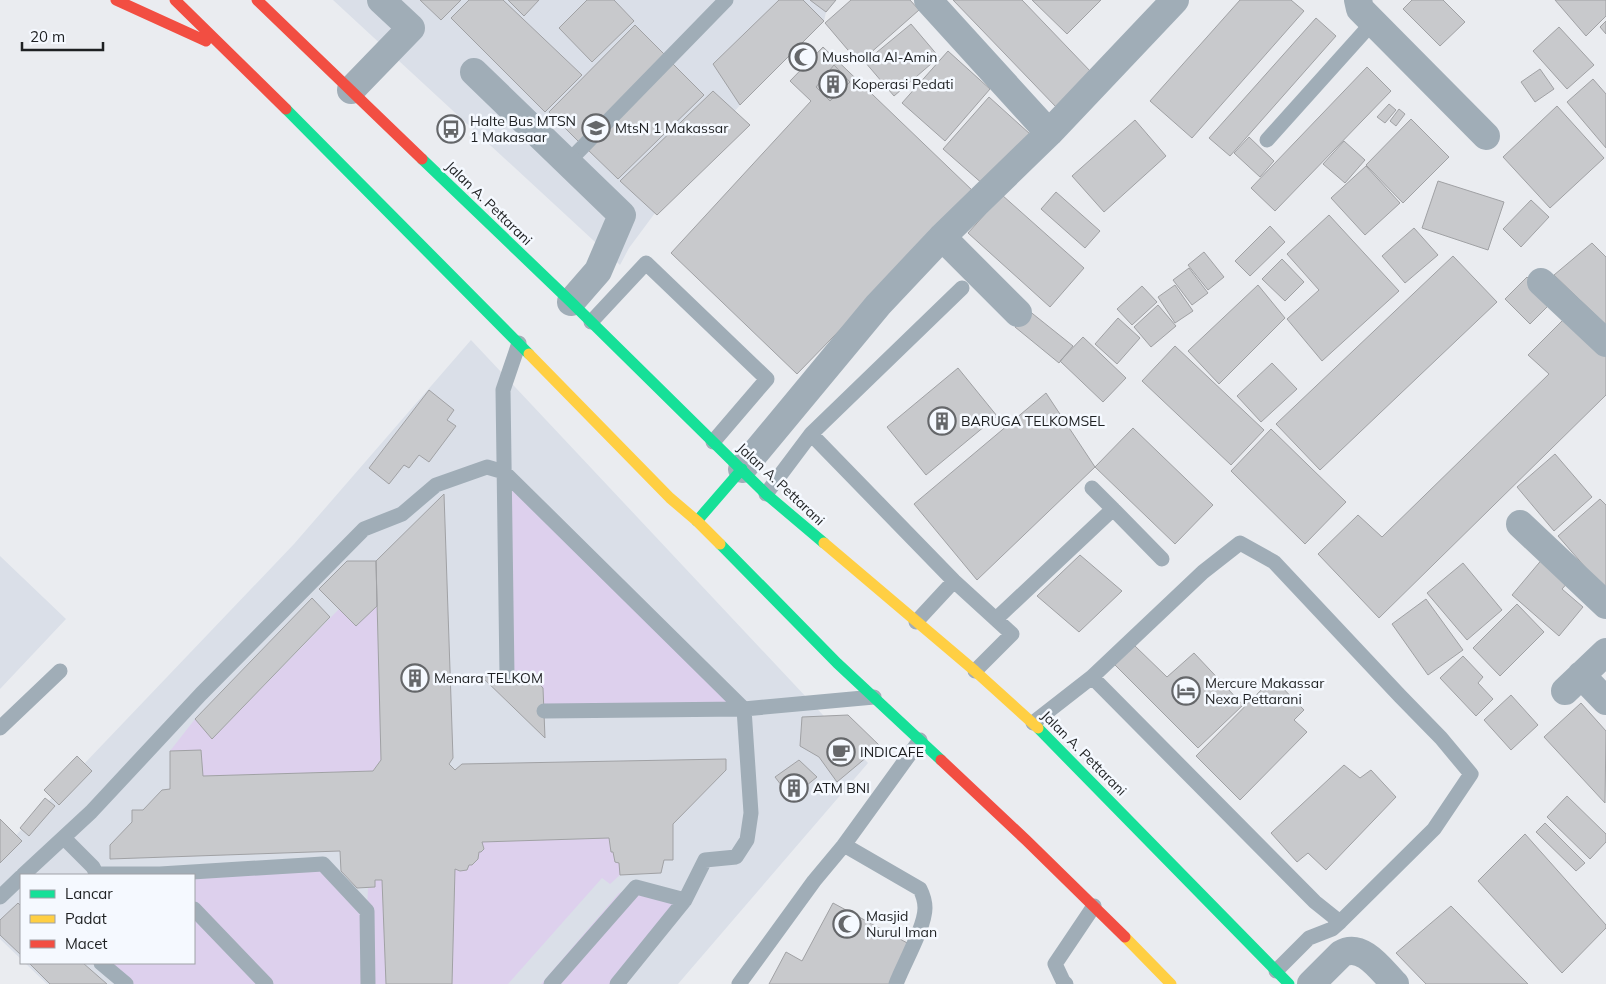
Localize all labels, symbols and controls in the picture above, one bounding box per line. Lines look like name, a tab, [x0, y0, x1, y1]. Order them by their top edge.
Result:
scale bar	[22, 20, 104, 52]
text: 20 m	[30, 27, 65, 46]
mosque icon: Musholla Al-Amin	[788, 42, 818, 72]
place label: Musholla Al-Amin	[822, 48, 937, 66]
building icon: Koperasi Pedati	[818, 69, 848, 99]
place label: Koperasi Pedati	[852, 75, 954, 93]
place label: Halte Bus MTSN 1 Makasaar	[470, 112, 576, 146]
school or university icon: MtsN 1 Makassar	[581, 113, 611, 143]
bus stop icon: Halte Bus MTSN 1 Makasaar	[436, 114, 466, 144]
place label: MtsN 1 Makassar	[615, 119, 729, 137]
street label: Jalan A. Pettarani	[442, 157, 536, 249]
building icon: BARUGA TELKOMSEL	[927, 406, 957, 436]
place label: BARUGA TELKOMSEL	[961, 412, 1105, 430]
street label: Jalan A. Pettarani	[733, 439, 829, 529]
building icon: Menara TELKOM	[400, 663, 430, 693]
place label: Menara TELKOM	[434, 669, 543, 687]
place label: Mercure Makassar Nexa Pettarani	[1205, 674, 1325, 708]
hotel icon: Mercure Makassar Nexa Pettarani	[1171, 676, 1201, 706]
street label: Jalan A. Pettarani	[1038, 707, 1130, 799]
cafe icon: INDICAFE	[826, 737, 856, 767]
place label: INDICAFE	[860, 743, 924, 761]
building icon: ATM BNI	[779, 773, 809, 803]
place label: ATM BNI	[813, 779, 870, 797]
legend	[20, 874, 195, 964]
text: Lancar	[65, 884, 113, 903]
place label: Masjid Nurul Iman	[866, 907, 937, 941]
text: Padat	[65, 909, 107, 928]
mosque icon: Masjid Nurul Iman	[832, 909, 862, 939]
text: Macet	[65, 934, 108, 953]

